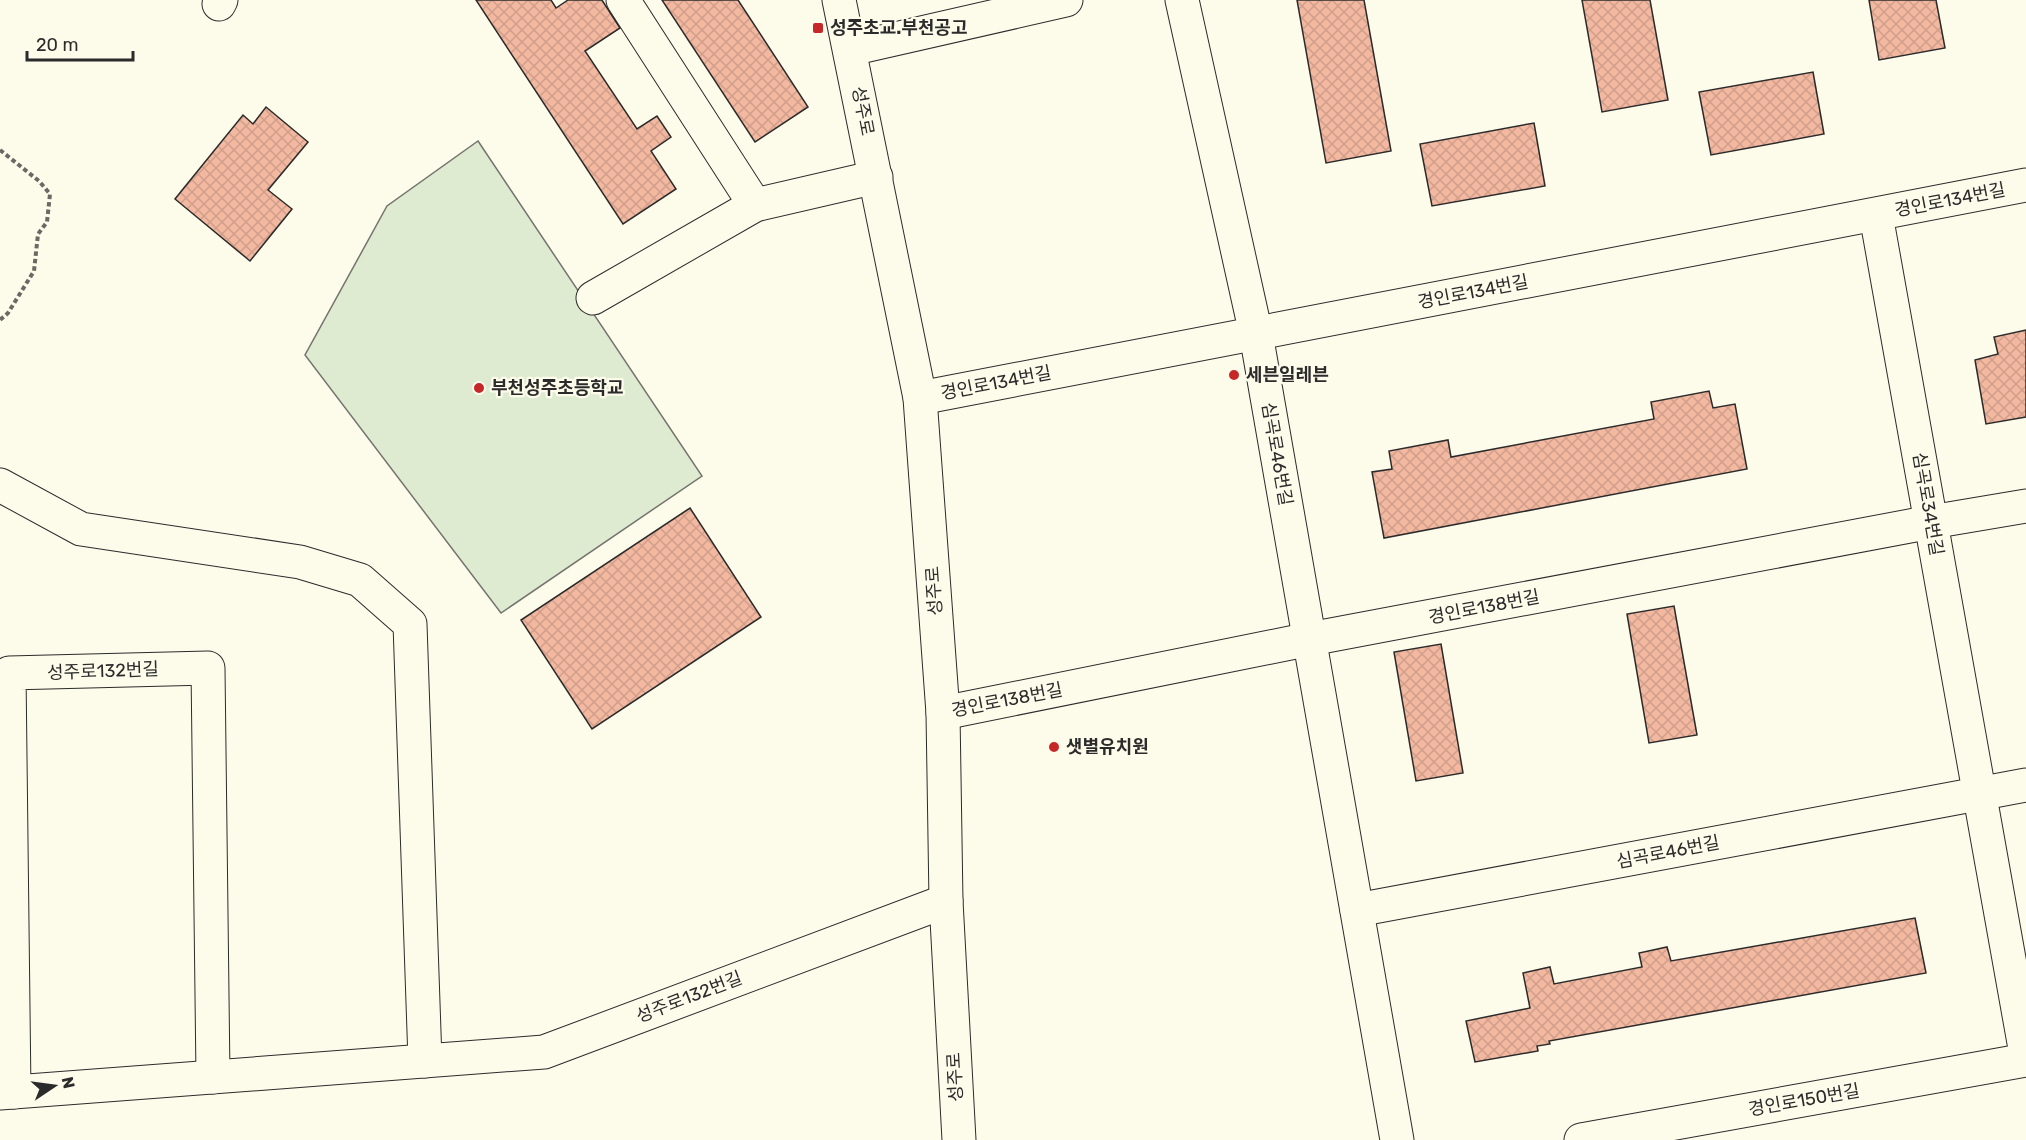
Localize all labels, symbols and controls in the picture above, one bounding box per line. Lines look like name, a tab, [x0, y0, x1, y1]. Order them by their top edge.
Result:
place label: 성주초교.부천공고	[830, 17, 968, 39]
marker: 성주초교.부천공고	[811, 21, 825, 35]
scale bar	[27, 24, 134, 62]
text: 20 m	[36, 34, 78, 56]
street label: 성주로	[847, 85, 879, 137]
street label: 경인로134번길	[1893, 178, 2007, 222]
street label: 경인로134번길	[1416, 270, 1530, 314]
street label: 경인로134번길	[939, 361, 1053, 405]
place label: 세븐일레븐	[1246, 364, 1329, 386]
marker: 세븐일레븐	[1227, 368, 1241, 382]
place label: 부천성주초등학교	[491, 377, 623, 399]
marker: 부천성주초등학교	[472, 381, 486, 395]
street label: 심곡로46번길	[1257, 400, 1297, 508]
street label: 심곡로34번길	[1908, 450, 1948, 558]
street label: 성주로	[921, 565, 947, 617]
street label: 경인로138번길	[1427, 585, 1541, 629]
street label: 성주로132번길	[47, 658, 159, 684]
street label: 경인로138번길	[950, 678, 1064, 722]
place label: 샛별유치원	[1066, 736, 1149, 758]
marker: 샛별유치원	[1047, 740, 1061, 754]
street label: 심곡로46번길	[1614, 831, 1722, 873]
street label: 성주로132번길	[633, 967, 745, 1027]
street label: 성주로	[943, 1052, 967, 1102]
north arrow	[24, 1056, 84, 1116]
text: N	[58, 1075, 79, 1090]
street label: 경인로150번길	[1747, 1079, 1861, 1121]

